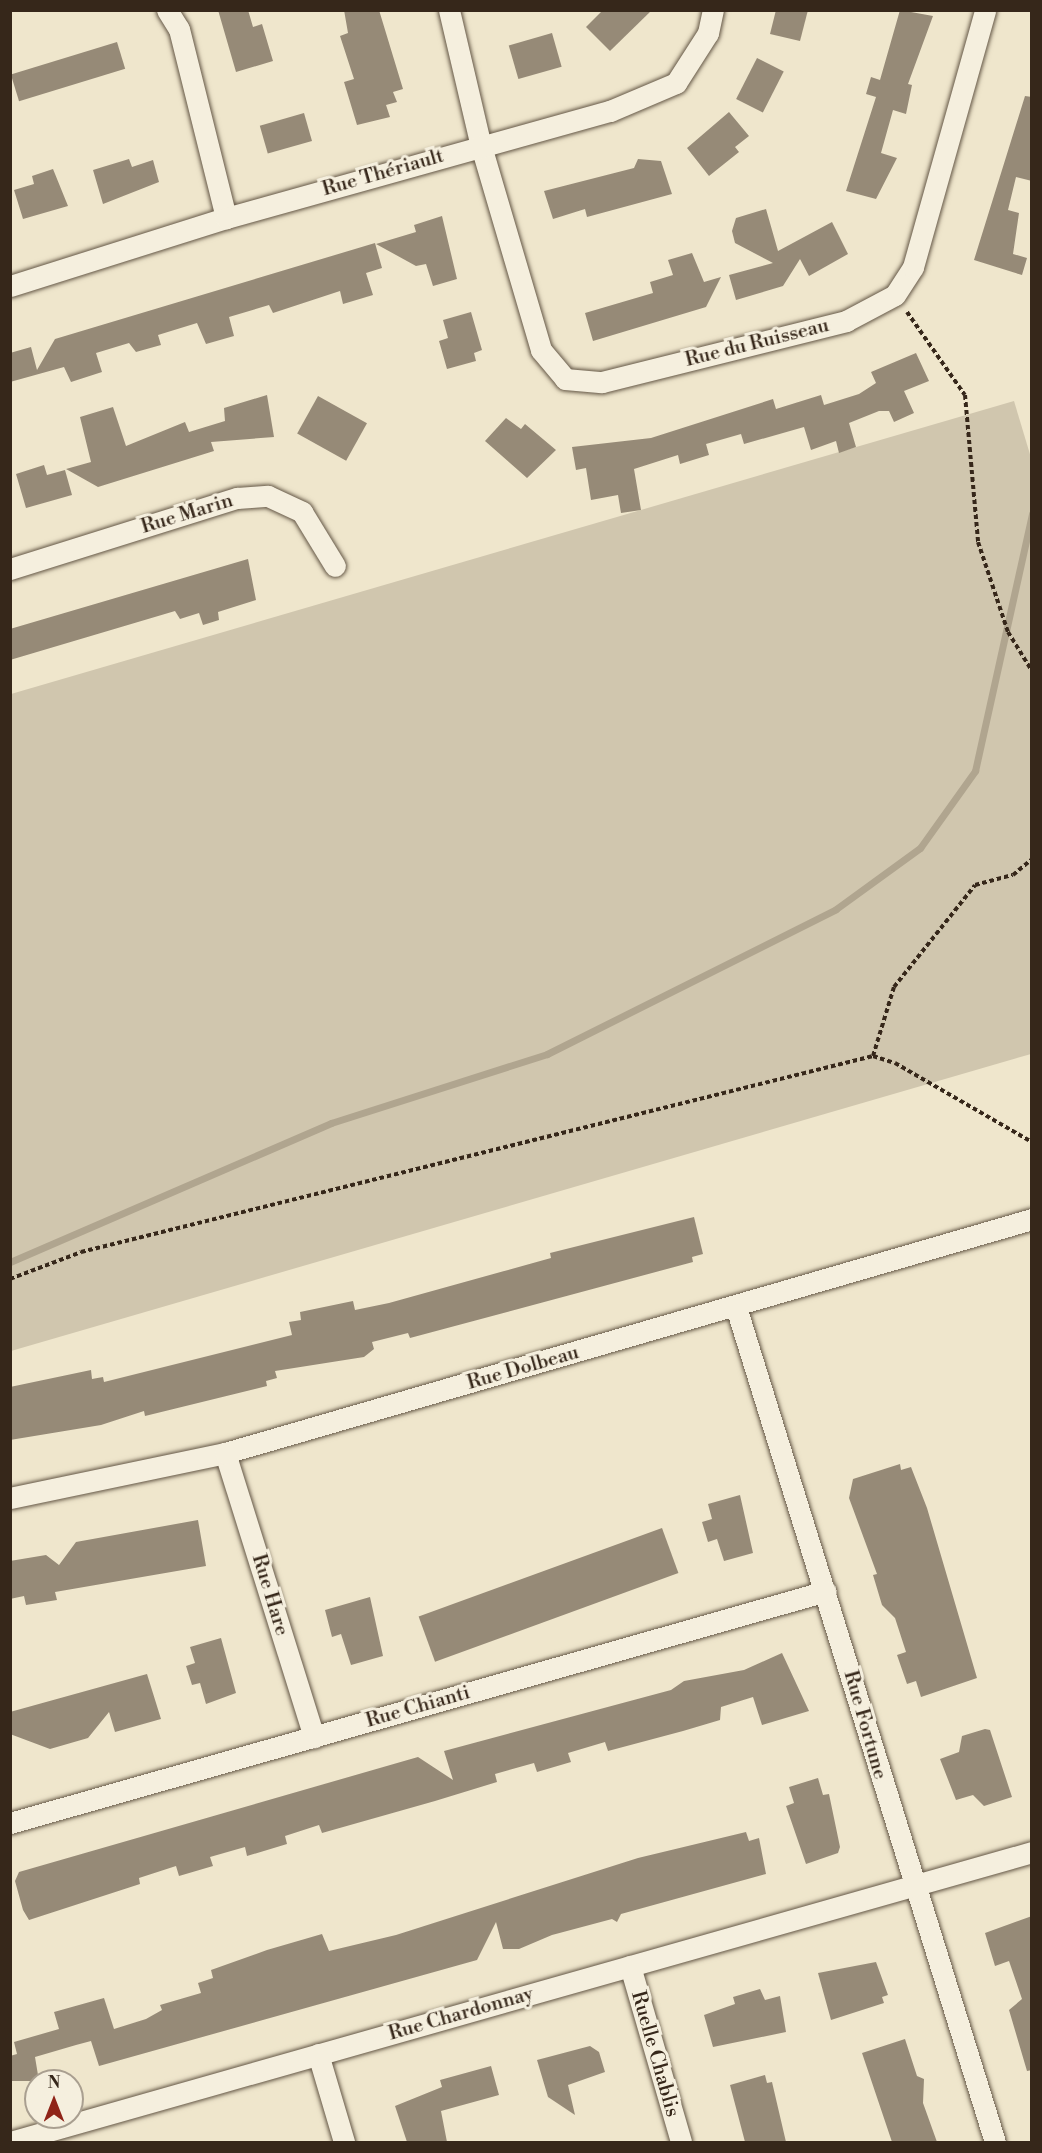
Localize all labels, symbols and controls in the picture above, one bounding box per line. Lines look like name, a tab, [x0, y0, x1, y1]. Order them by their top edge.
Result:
street label: Rue Thériault	[319, 144, 447, 202]
street label: Rue du Ruisseau	[683, 314, 831, 372]
street label: Rue Marin	[138, 489, 236, 539]
street label: Rue Dolbeau	[464, 1341, 582, 1395]
street label: Rue Hare	[246, 1551, 294, 1639]
street label: Rue Fortune	[838, 1668, 892, 1782]
street label: Rue Chianti	[363, 1681, 473, 1733]
street label: Rue Chardonnay	[386, 1982, 536, 2046]
street label: Ruelle Chablis	[626, 1988, 684, 2120]
north arrow	[24, 2069, 84, 2129]
text: N	[48, 2073, 60, 2093]

